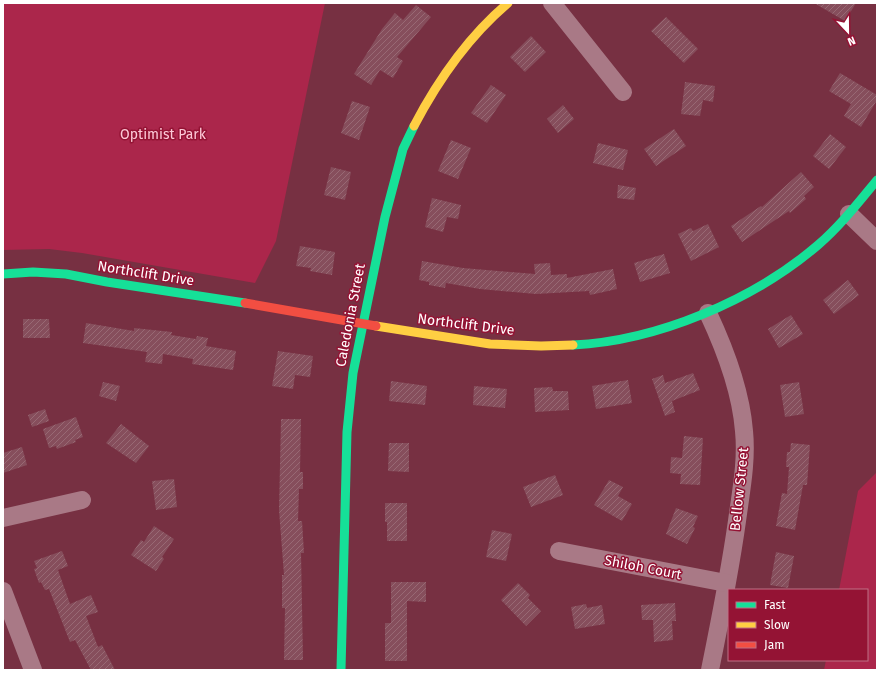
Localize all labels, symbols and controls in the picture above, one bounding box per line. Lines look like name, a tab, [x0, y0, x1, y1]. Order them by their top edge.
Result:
north arrow	[828, 12, 868, 52]
text: N	[846, 33, 857, 48]
park label: Optimist Park	[120, 126, 207, 143]
street label: Northclift Drive	[96, 257, 195, 290]
street label: Caledonia Street	[332, 261, 369, 368]
street label: Northclift Drive	[417, 310, 515, 339]
street label: Bellow Street	[727, 445, 752, 532]
street label: Shiloh Court	[603, 552, 684, 583]
legend	[728, 589, 868, 661]
text: Fast	[764, 598, 786, 612]
text: Slow	[764, 618, 790, 632]
text: Jam	[764, 638, 784, 652]

